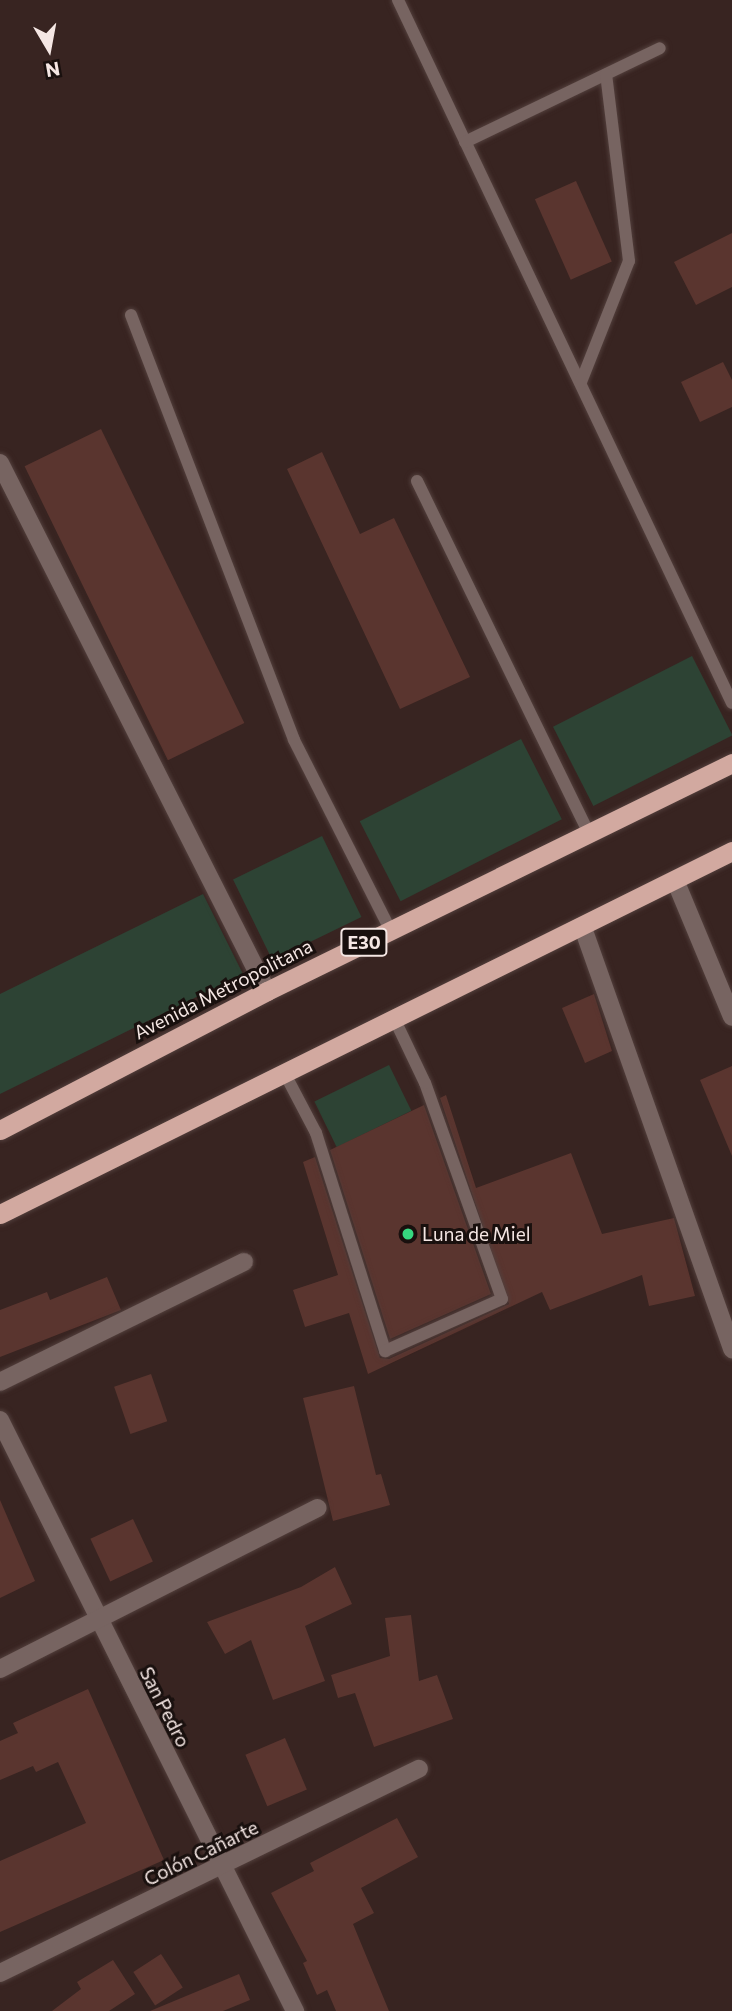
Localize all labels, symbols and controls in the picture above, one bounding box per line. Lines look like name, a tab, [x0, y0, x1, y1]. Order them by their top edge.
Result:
north arrow	[14, 14, 84, 84]
text: N	[44, 58, 62, 83]
road number: E30	[340, 928, 388, 957]
street label: Avenida Metropolitana	[130, 934, 316, 1044]
place label: Luna de Miel	[422, 1223, 531, 1245]
marker: Luna de Miel	[400, 1226, 416, 1242]
street label: San Pedro	[135, 1663, 195, 1751]
street label: Colón Cañarte	[140, 1816, 262, 1890]

